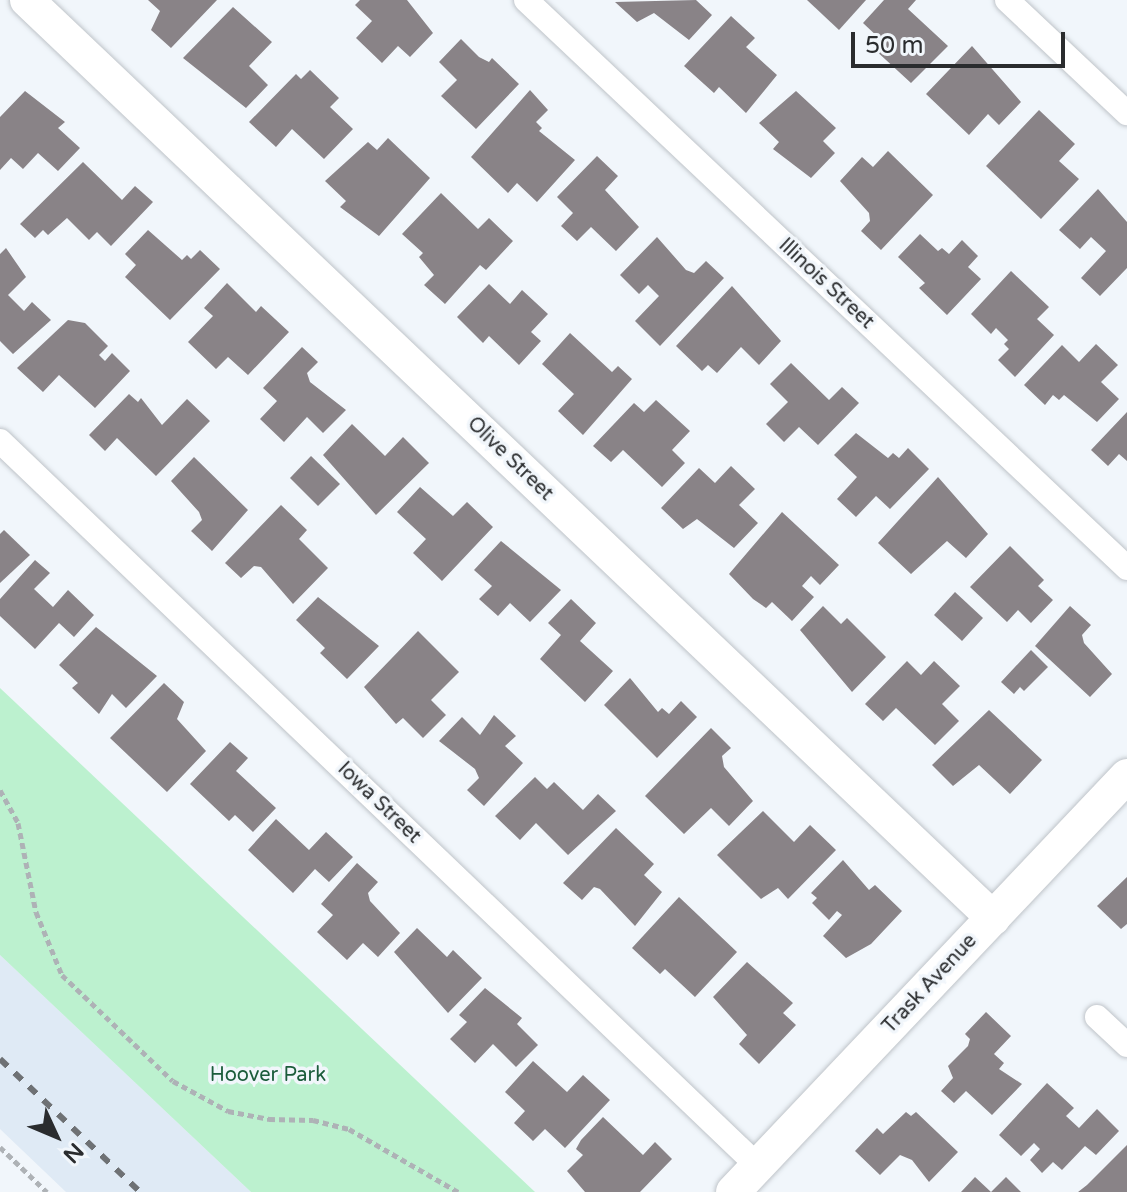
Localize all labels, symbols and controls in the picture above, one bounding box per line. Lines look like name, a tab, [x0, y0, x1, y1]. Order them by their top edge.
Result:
scale bar	[855, 16, 1069, 66]
text: 50 m	[865, 31, 923, 60]
street label: Illinois Street	[773, 234, 879, 334]
street label: Olive Street	[462, 412, 558, 506]
street label: Iowa Street	[332, 757, 426, 849]
street label: Trask Avenue	[878, 929, 982, 1039]
park label: Hoover Park	[210, 1063, 326, 1087]
north arrow	[16, 1096, 96, 1176]
text: N	[58, 1137, 89, 1168]

